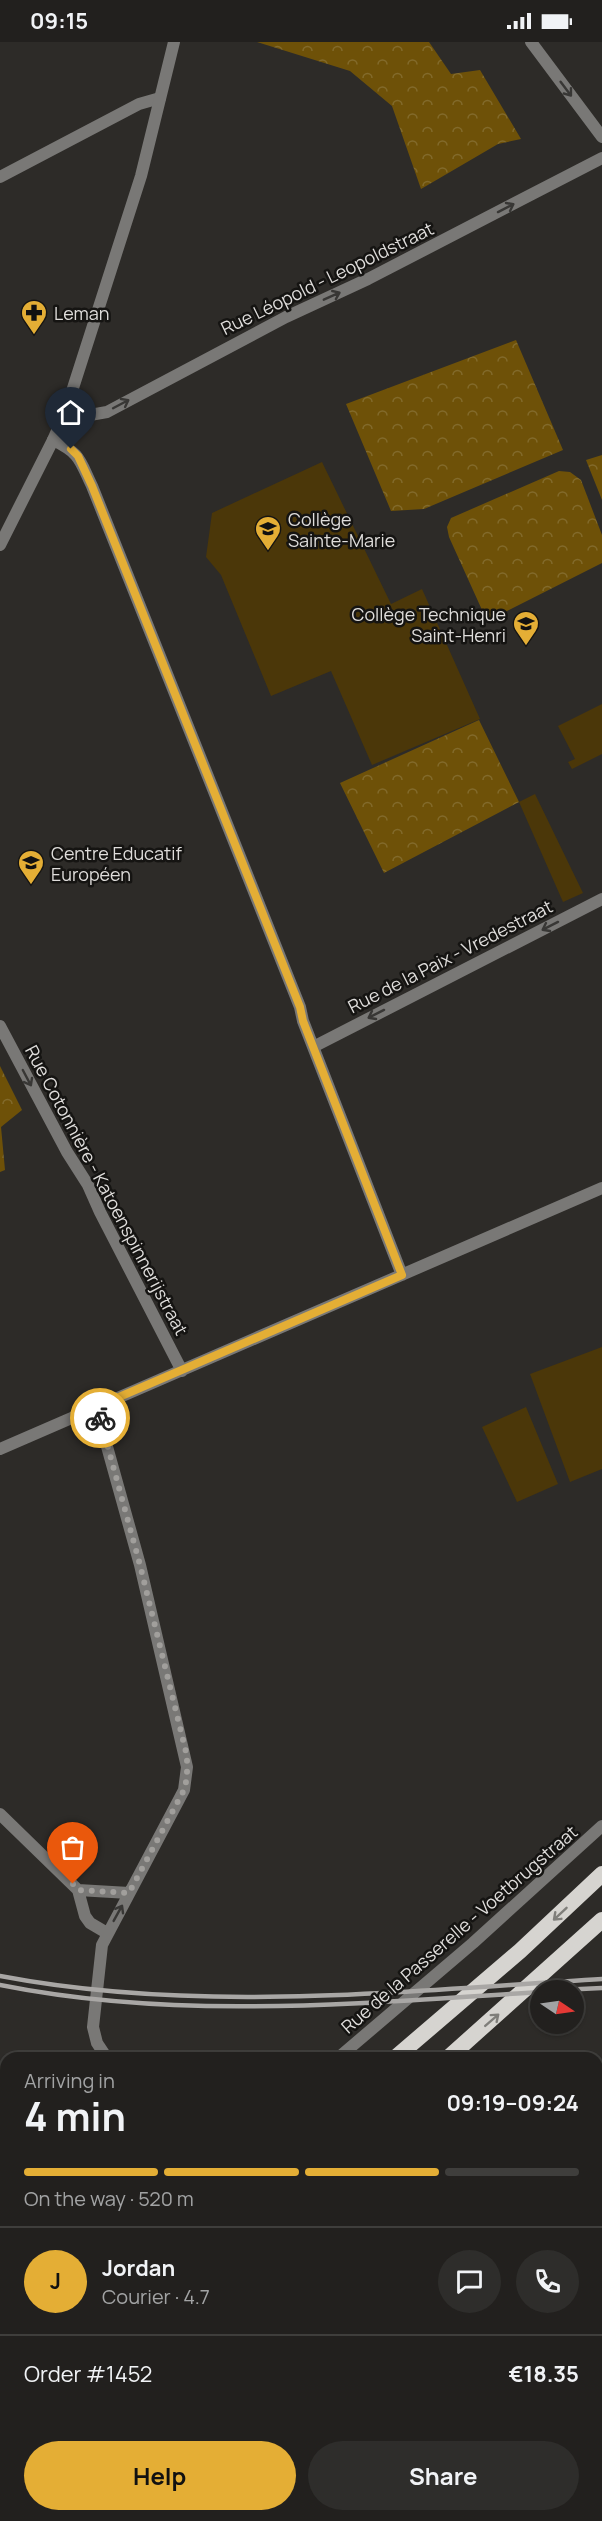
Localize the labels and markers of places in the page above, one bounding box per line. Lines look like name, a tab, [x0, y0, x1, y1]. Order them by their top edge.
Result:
pharmacy icon: Leman	[19, 298, 49, 336]
place label: Leman	[54, 301, 109, 325]
pin	[45, 387, 96, 449]
place label: Collège Sainte-Marie	[288, 507, 395, 552]
school or university icon: Collège Sainte-Marie	[253, 514, 283, 552]
place label: Collège Technique Saint-Henri	[352, 602, 506, 647]
school or university icon: Collège Technique Saint-Henri	[511, 609, 541, 647]
place label: Centre Educatif Européen	[51, 841, 182, 886]
school or university icon: Centre Educatif Européen	[16, 848, 46, 886]
pin	[47, 1822, 98, 1884]

